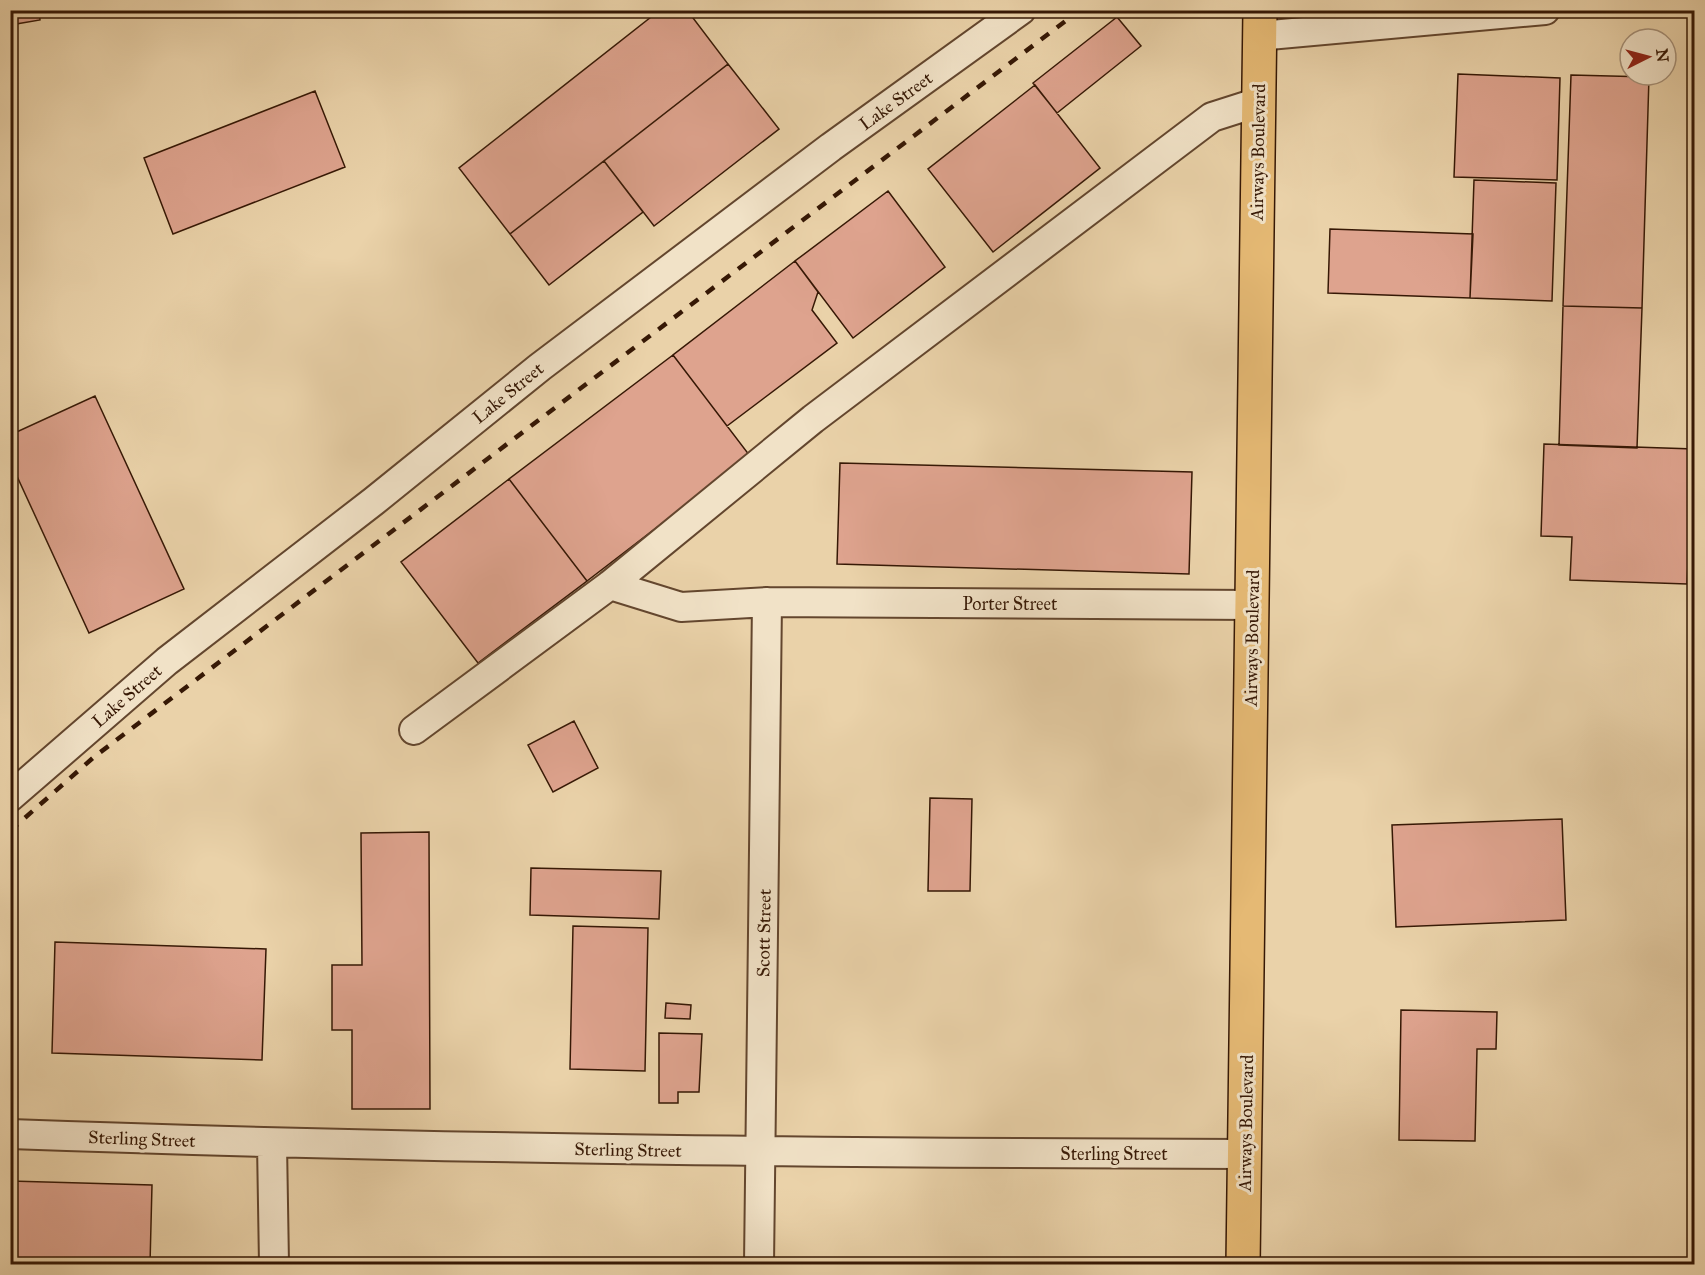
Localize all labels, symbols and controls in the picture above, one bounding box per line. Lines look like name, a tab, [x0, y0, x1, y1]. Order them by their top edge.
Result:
north arrow	[1618, 27, 1678, 87]
text: N	[1652, 48, 1673, 64]
street label: Lake Street	[855, 67, 937, 135]
street label: Airways Boulevard	[1246, 83, 1270, 222]
street label: Lake Street	[468, 357, 549, 428]
street label: Airways Boulevard	[1240, 569, 1264, 708]
street label: Porter Street	[963, 593, 1058, 615]
street label: Lake Street	[88, 659, 167, 732]
street label: Scott Street	[752, 888, 776, 977]
street label: Airways Boulevard	[1234, 1054, 1258, 1193]
street label: Sterling Street	[88, 1126, 197, 1153]
street label: Sterling Street	[574, 1138, 683, 1163]
street label: Sterling Street	[1060, 1143, 1168, 1166]

